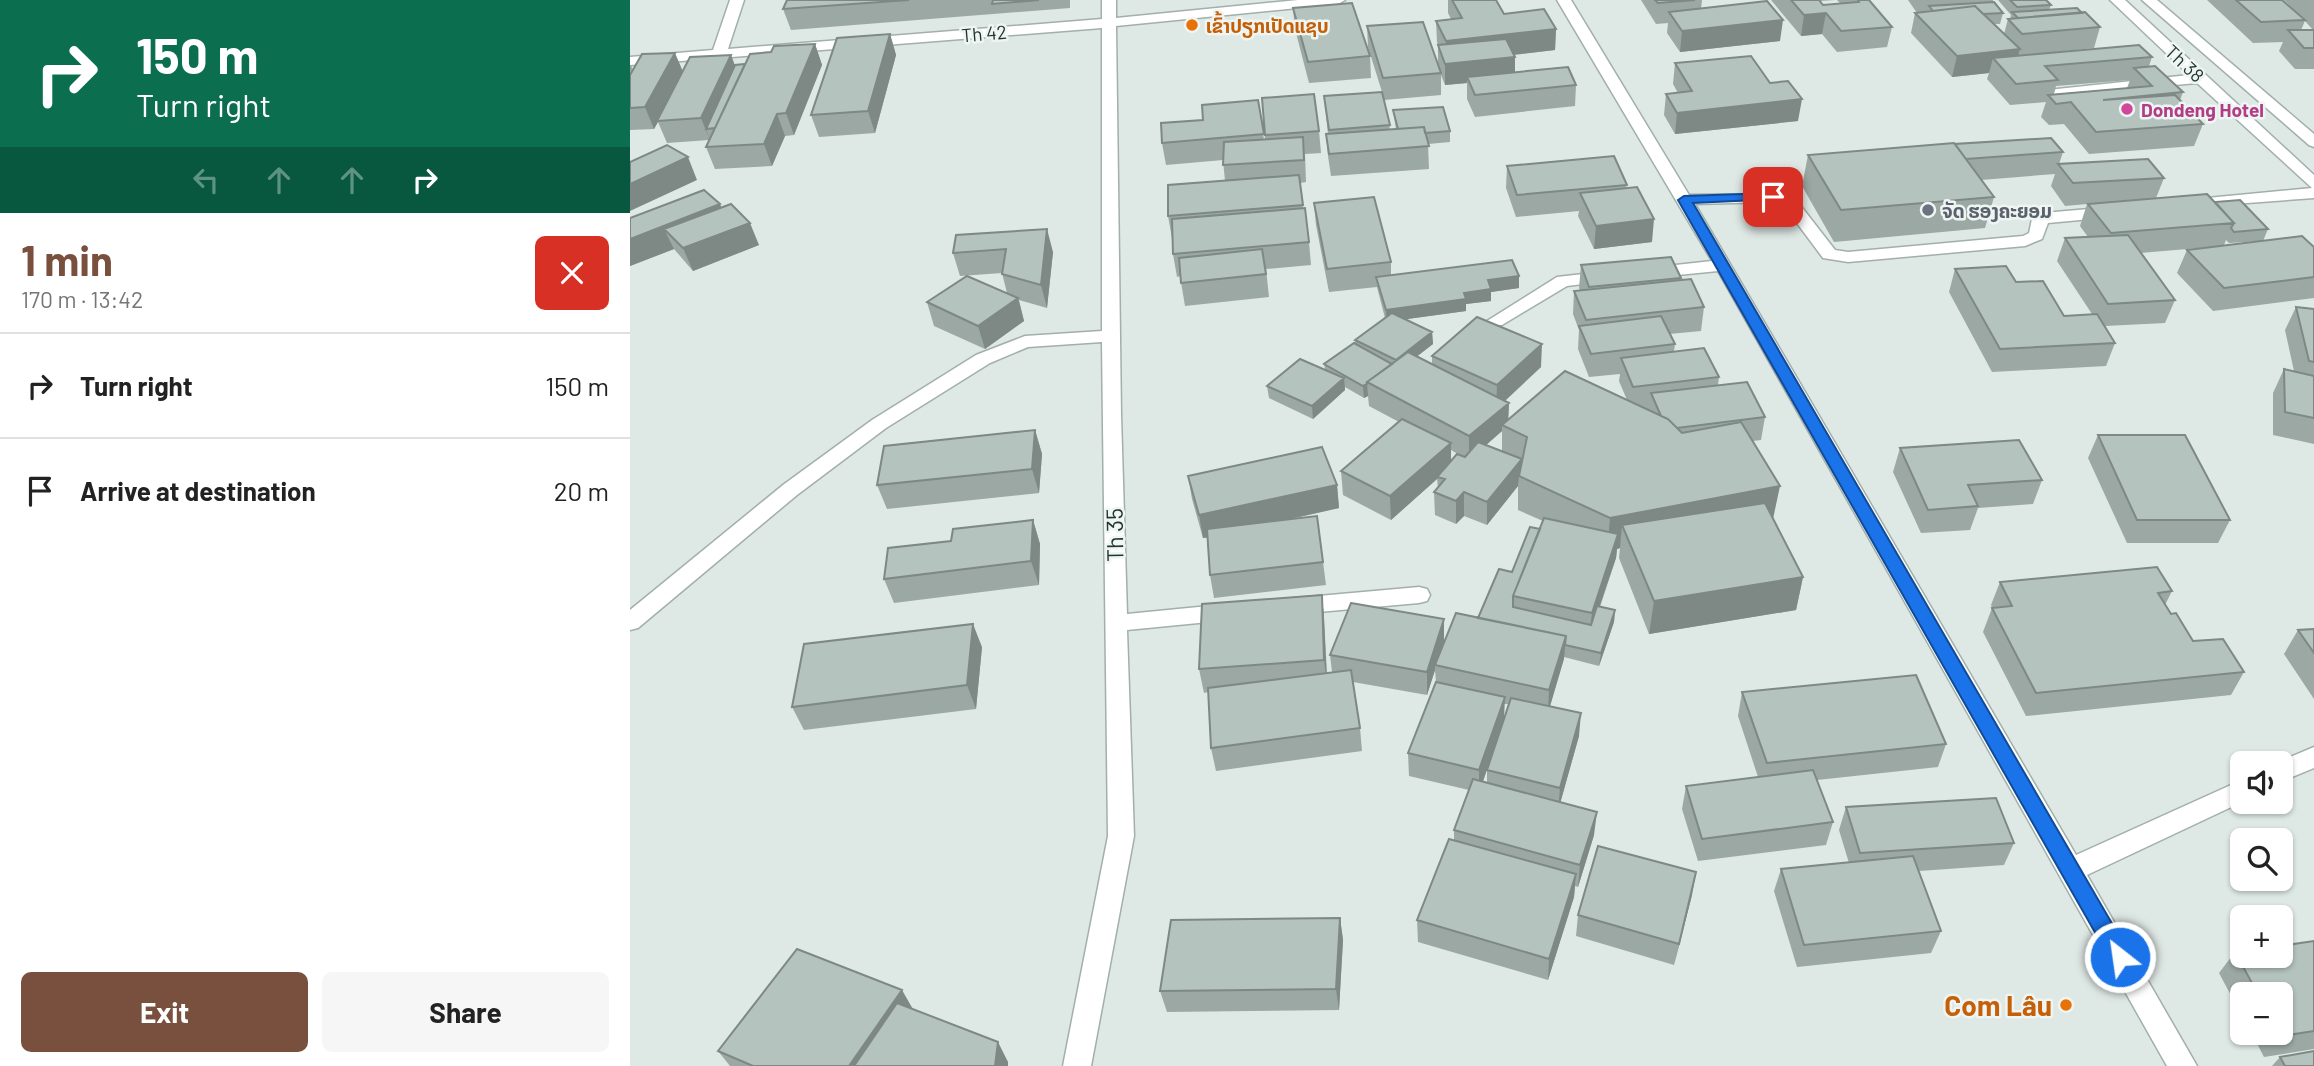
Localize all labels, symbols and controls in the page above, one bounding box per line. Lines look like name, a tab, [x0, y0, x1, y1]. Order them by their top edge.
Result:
place label: ເຂົ້າປຽກເປັດແຊບ	[1206, 11, 1329, 38]
marker: ເຂົ້າປຽກເປັດແຊບ	[1184, 17, 1200, 33]
street label: Th 42	[960, 20, 1008, 46]
text: 150 m	[136, 25, 258, 84]
icon: right	[21, 28, 112, 119]
street label: Th 38	[2161, 39, 2209, 87]
text: Turn right	[136, 85, 271, 123]
place label: Dondeng Hotel	[2141, 98, 2264, 121]
marker: Dondeng Hotel	[2119, 101, 2135, 117]
icon: left	[187, 161, 225, 199]
icon: ahead	[260, 161, 298, 199]
icon: ahead	[333, 161, 371, 199]
icon: right	[406, 161, 444, 199]
pin	[1743, 167, 1803, 227]
icon: arrive	[1754, 178, 1792, 216]
place label: ຈັດ ຮອງຄະຍອມ	[1942, 199, 2052, 222]
marker: ຈັດ ຮອງຄະຍອມ	[1920, 202, 1936, 218]
text: 1 min	[21, 234, 113, 284]
button: close	[535, 236, 609, 310]
text: 170 m · 13:42	[21, 285, 143, 313]
icon: right	[21, 367, 59, 405]
text: Turn right	[80, 370, 193, 401]
text: 150 m	[545, 370, 609, 401]
icon: arrive	[21, 472, 59, 510]
text: Arrive at destination	[80, 475, 316, 506]
text: 20 m	[554, 475, 609, 506]
street label: Th 35	[1100, 508, 1128, 562]
map controls	[2230, 751, 2293, 1045]
button: sound	[2230, 751, 2293, 814]
button: search	[2230, 828, 2293, 891]
button: +	[2230, 905, 2293, 968]
position arrow	[2083, 920, 2157, 994]
button: Exit	[21, 972, 308, 1052]
button: Share	[322, 972, 609, 1052]
button: −	[2230, 982, 2293, 1045]
place label: Com Lâu	[1944, 988, 2052, 1022]
marker: Com Lâu	[2058, 997, 2074, 1013]

